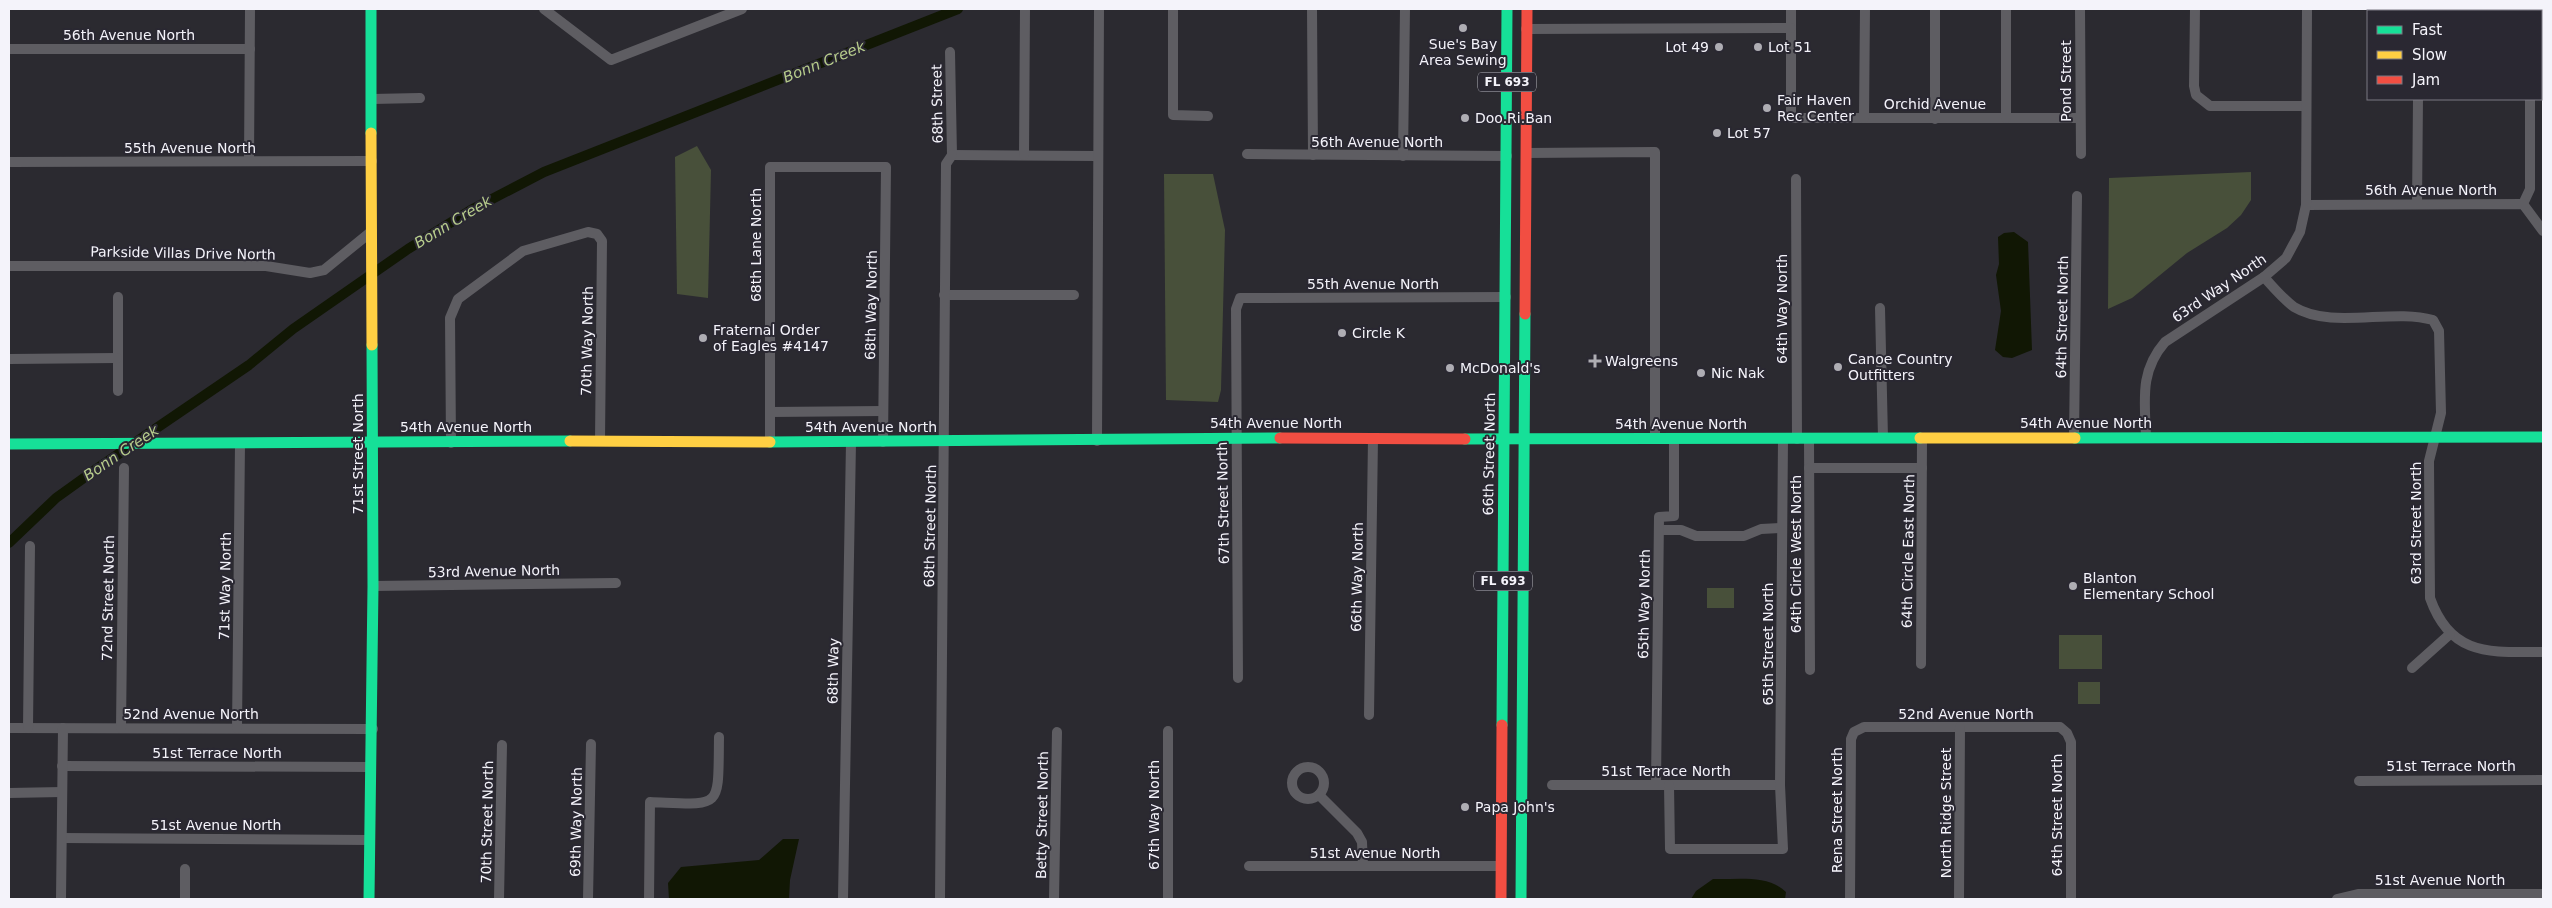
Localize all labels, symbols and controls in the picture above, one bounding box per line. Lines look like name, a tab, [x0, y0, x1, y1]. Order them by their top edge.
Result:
legend	[2367, 10, 2542, 100]
text: Fast	[2412, 21, 2442, 39]
marker: Sue's Bay Area Sewing	[1457, 22, 1469, 34]
street label: 56th Avenue North	[63, 27, 195, 43]
place label: Sue's Bay Area Sewing	[1419, 36, 1507, 68]
water label: Bonn Creek	[780, 37, 869, 87]
place label: Lot 49	[1665, 39, 1709, 55]
place label: Lot 51	[1768, 39, 1812, 55]
street label: Pond Street	[2058, 40, 2074, 122]
marker: Lot 49	[1713, 41, 1725, 53]
marker: Lot 51	[1752, 41, 1764, 53]
text: Slow	[2412, 46, 2447, 64]
street label: 68th Street	[928, 64, 946, 144]
text: Jam	[2411, 71, 2440, 89]
road number: FL 693	[1478, 72, 1536, 91]
place label: Fair Haven Rec Center	[1777, 92, 1854, 124]
street label: Orchid Avenue	[1884, 96, 1986, 112]
marker: Fair Haven Rec Center	[1761, 102, 1773, 114]
place label: Doo.Ri.Ban	[1475, 110, 1552, 126]
marker: Doo.Ri.Ban	[1459, 112, 1471, 124]
place label: Lot 57	[1727, 125, 1771, 141]
marker: Lot 57	[1711, 127, 1723, 139]
street label: 56th Avenue North	[1311, 134, 1443, 150]
street label: 55th Avenue North	[124, 140, 256, 156]
street label: 56th Avenue North	[2365, 182, 2497, 198]
street label: 68th Lane North	[748, 188, 764, 302]
water label: Bonn Creek	[411, 191, 496, 252]
street label: Parkside Villas Drive North	[90, 243, 276, 263]
street label: 68th Way North	[862, 250, 880, 360]
street label: 63rd Way North	[2169, 251, 2269, 325]
street label: 64th Way North	[1774, 254, 1790, 364]
street label: 64th Street North	[2053, 255, 2071, 379]
street label: 55th Avenue North	[1307, 276, 1439, 292]
street label: 70th Way North	[578, 286, 596, 396]
place label: Fraternal Order of Eagles #4147	[713, 322, 829, 354]
place label: Circle K	[1352, 325, 1406, 341]
marker: Circle K	[1336, 327, 1348, 339]
marker: Fraternal Order of Eagles #4147	[697, 332, 709, 344]
place label: Canoe Country Outfitters	[1848, 351, 1952, 383]
place label: Walgreens	[1605, 353, 1678, 369]
marker: Walgreens	[1589, 355, 1601, 367]
place label: McDonald's	[1460, 360, 1541, 376]
marker: Canoe Country Outfitters	[1832, 361, 1844, 373]
marker: McDonald's	[1444, 362, 1456, 374]
place label: Nic Nak	[1711, 365, 1766, 381]
marker: Nic Nak	[1695, 367, 1707, 379]
street label: 66th Street North	[1480, 392, 1498, 516]
street label: 71st Street North	[350, 393, 366, 515]
street label: 54th Avenue North	[1210, 415, 1342, 431]
street label: 54th Avenue North	[2020, 415, 2152, 431]
street label: 54th Avenue North	[1615, 416, 1747, 432]
street label: 54th Avenue North	[400, 419, 532, 435]
street label: 54th Avenue North	[805, 419, 937, 435]
water label: Bonn Creek	[80, 420, 163, 485]
street label: 67th Street North	[1214, 441, 1232, 565]
street label: 63rd Street North	[2408, 462, 2424, 584]
street label: 68th Street North	[921, 464, 939, 588]
street label: 64th Circle East North	[1899, 474, 1917, 628]
street label: 64th Circle West North	[1788, 475, 1804, 633]
street label: 66th Way North	[1348, 522, 1366, 632]
street label: 71st Way North	[216, 532, 234, 640]
street label: 72nd Street North	[99, 535, 117, 661]
street label: 65th Way North	[1635, 549, 1653, 659]
street label: 53rd Avenue North	[428, 562, 560, 580]
place label: Blanton Elementary School	[2083, 570, 2215, 602]
road number: FL 693	[1474, 572, 1532, 590]
marker: Blanton Elementary School	[2067, 580, 2079, 592]
street label: 65th Street North	[1760, 583, 1776, 705]
street label: 68th Way	[824, 638, 842, 704]
street label: 52nd Avenue North	[123, 706, 259, 722]
street label: 52nd Avenue North	[1898, 706, 2034, 722]
street label: 51st Terrace North	[152, 745, 282, 761]
street label: Rena Street North	[1829, 747, 1845, 873]
street label: North Ridge Street	[1938, 747, 1954, 878]
street label: Betty Street North	[1033, 751, 1051, 879]
street label: 64th Street North	[2049, 754, 2065, 876]
street label: 51st Terrace North	[2386, 758, 2516, 774]
street label: 70th Street North	[478, 760, 496, 884]
street label: 67th Way North	[1146, 760, 1162, 870]
street label: 51st Terrace North	[1601, 763, 1731, 779]
street label: 69th Way North	[567, 767, 585, 877]
place label: Papa John's	[1475, 799, 1555, 815]
marker: Papa John's	[1459, 801, 1471, 813]
street label: 51st Avenue North	[151, 817, 281, 833]
street label: 51st Avenue North	[1310, 845, 1440, 861]
street label: 51st Avenue North	[2375, 872, 2505, 888]

